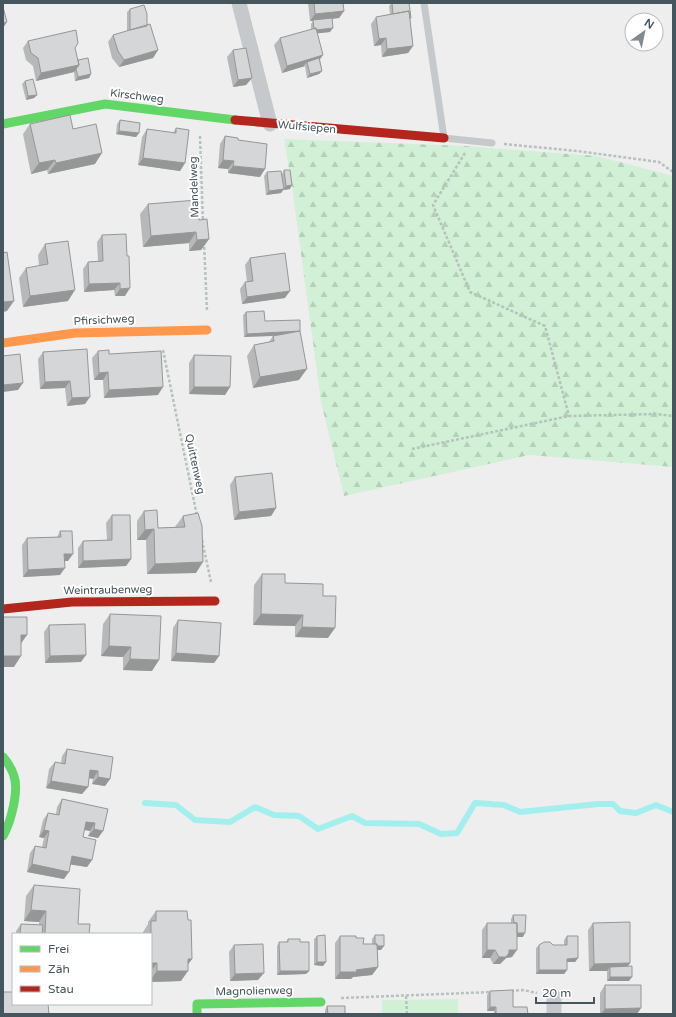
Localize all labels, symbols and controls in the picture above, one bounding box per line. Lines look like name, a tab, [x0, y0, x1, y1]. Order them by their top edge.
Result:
north arrow	[624, 12, 664, 52]
text: N	[642, 16, 656, 32]
street label: Kirschweg	[109, 86, 165, 106]
street label: Wulfsiepen	[277, 118, 337, 136]
street label: Mandelweg	[186, 156, 202, 218]
street label: Pfirsichweg	[73, 312, 135, 328]
street label: Quittenweg	[182, 433, 208, 495]
street label: Weintraubenweg	[63, 583, 153, 597]
legend	[12, 933, 152, 1005]
text: Frei	[48, 942, 69, 956]
text: Zäh	[48, 962, 70, 976]
scale bar	[536, 979, 594, 1005]
text: Stau	[48, 982, 74, 996]
street label: Magnolienweg	[215, 984, 293, 998]
text: 20 m	[542, 986, 571, 1000]

